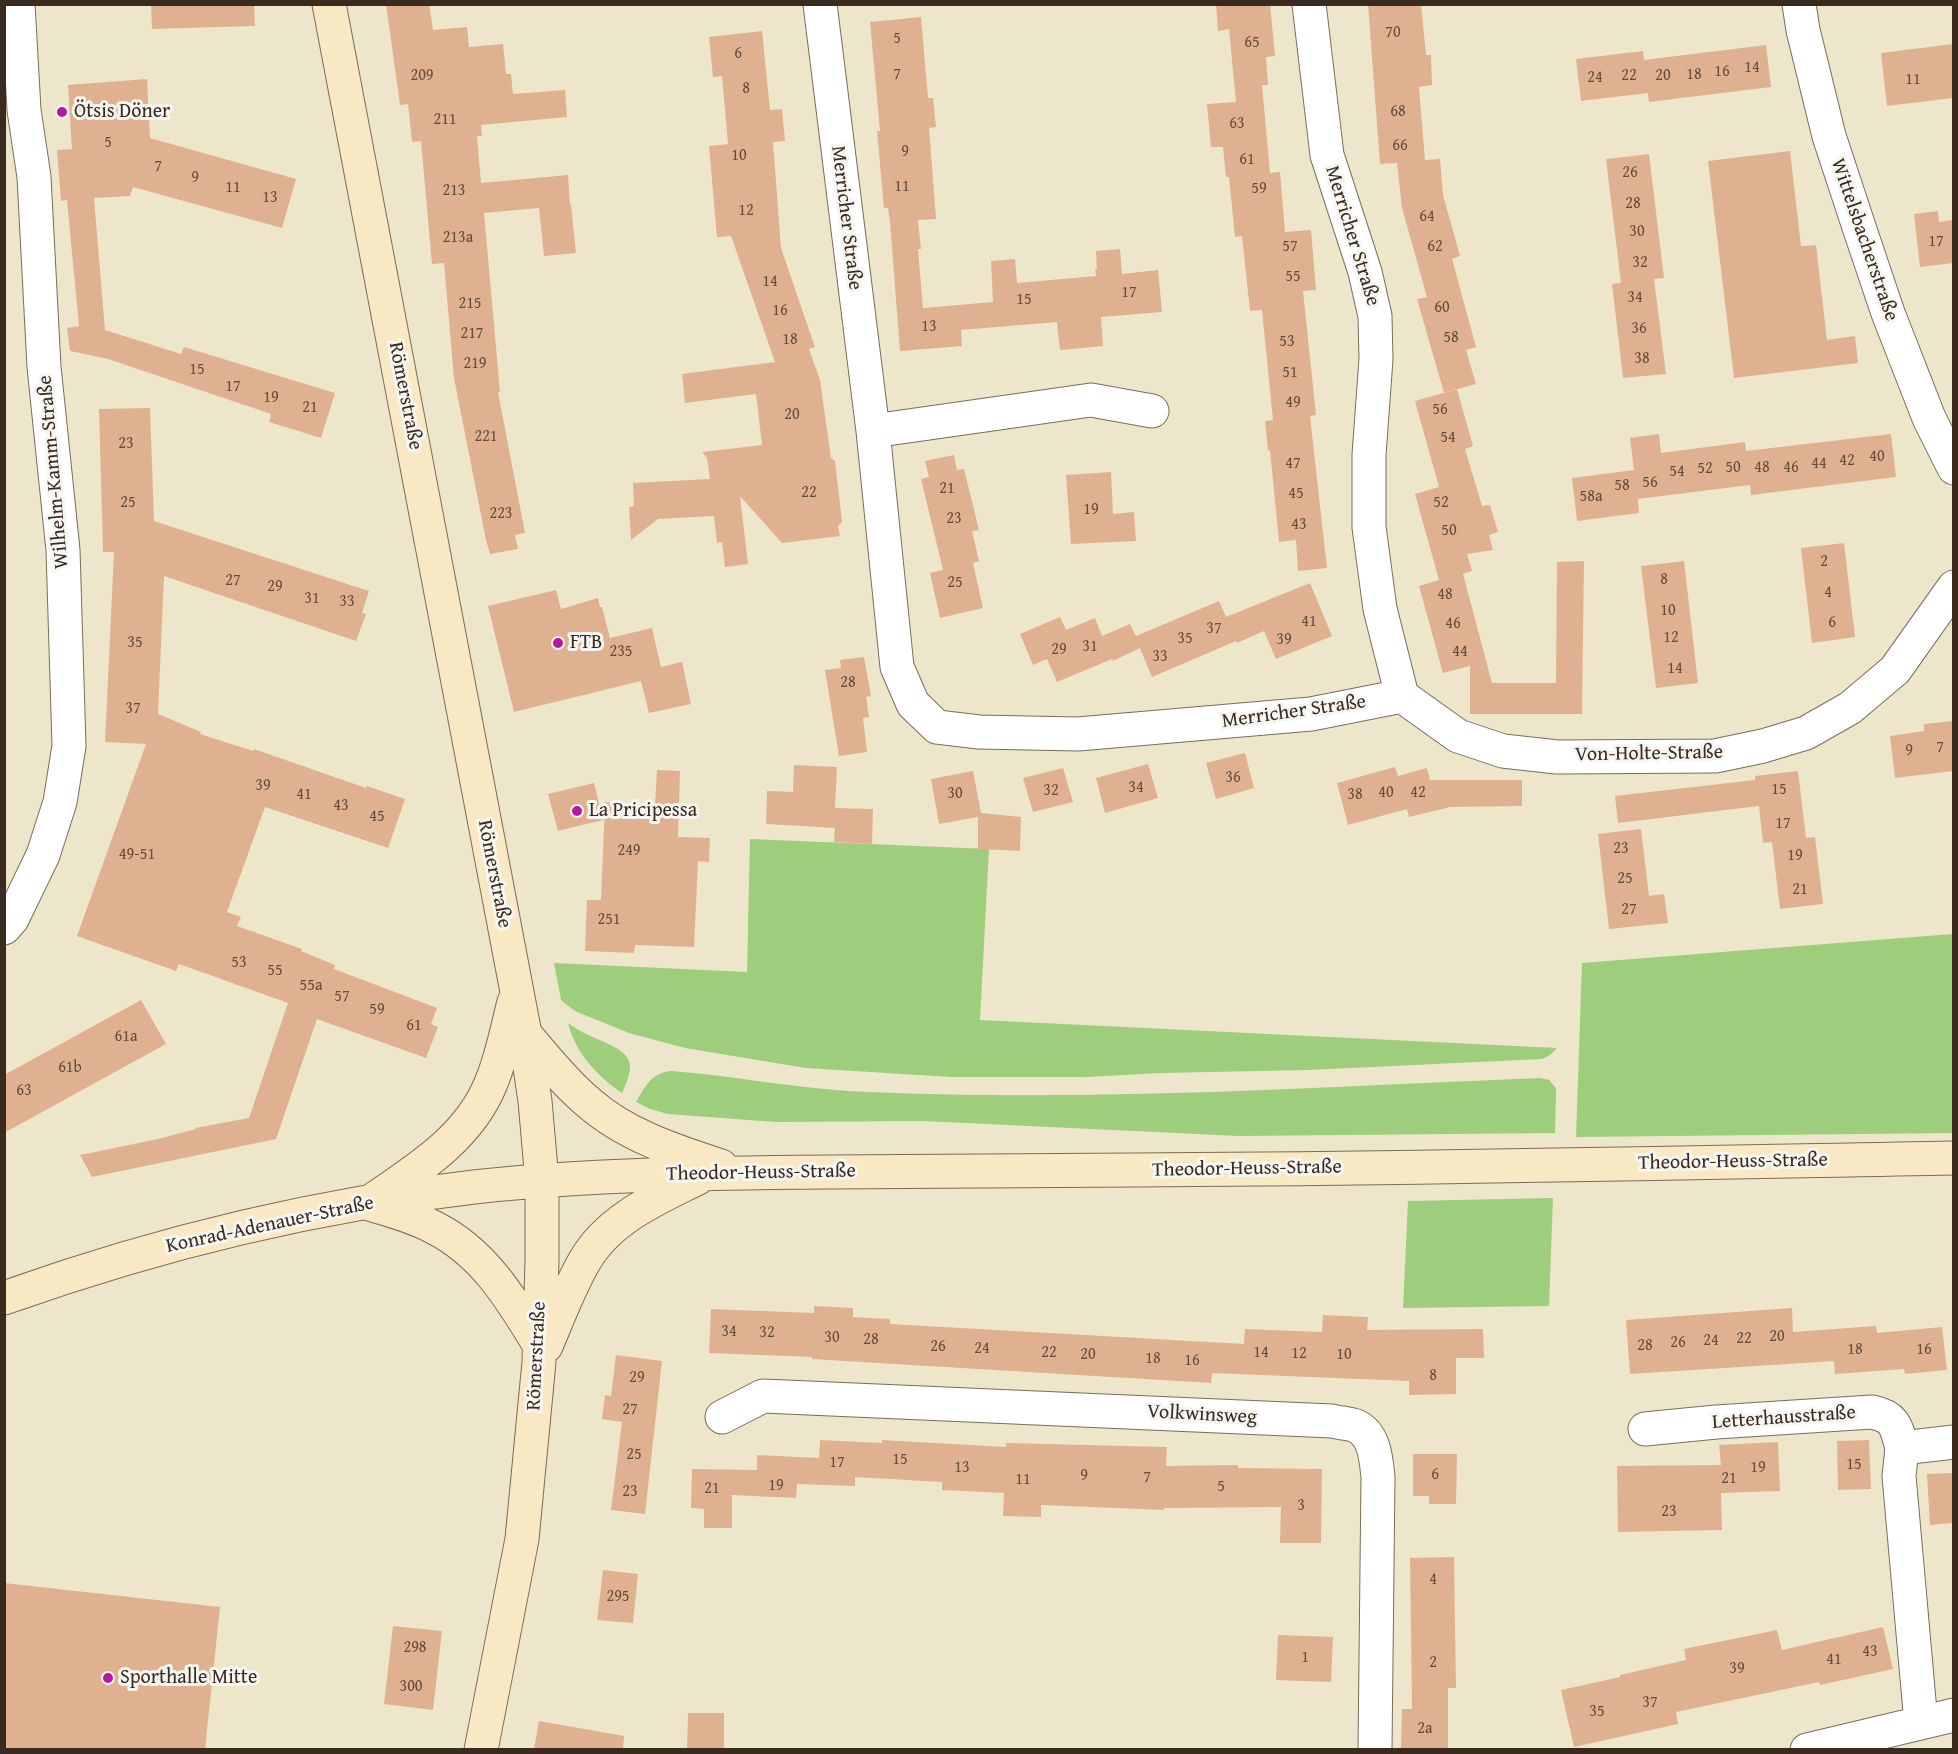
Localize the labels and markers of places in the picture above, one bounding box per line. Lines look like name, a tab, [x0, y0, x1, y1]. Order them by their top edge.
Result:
place label: Ötsis Döner	[74, 100, 170, 124]
marker: Ötsis Döner	[55, 105, 69, 119]
place label: FTB	[570, 631, 602, 655]
marker: FTB	[551, 636, 565, 650]
place label: La Pricipessa	[589, 799, 697, 823]
marker: La Pricipessa	[570, 804, 584, 818]
place label: Sporthalle Mitte	[120, 1666, 257, 1690]
marker: Sporthalle Mitte	[101, 1671, 115, 1685]

